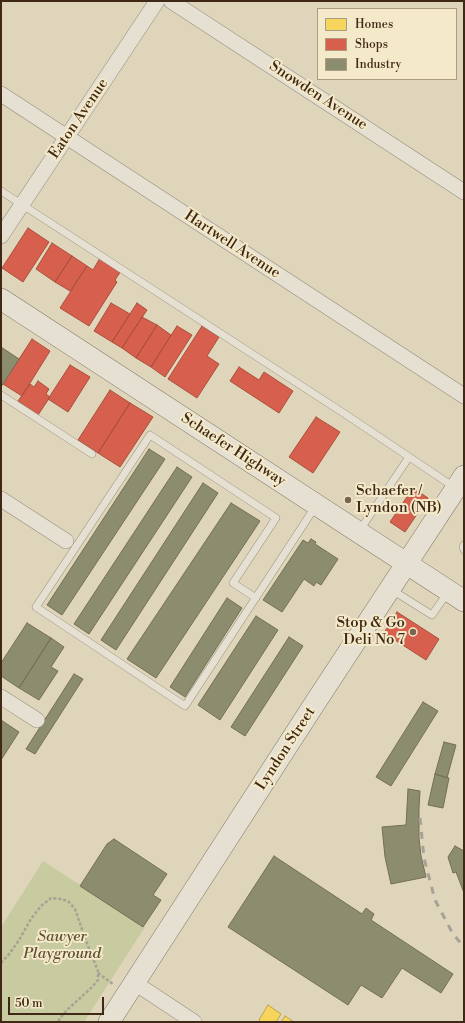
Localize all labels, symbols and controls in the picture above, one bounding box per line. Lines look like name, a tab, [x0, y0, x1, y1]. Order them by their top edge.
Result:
legend	[317, 8, 457, 80]
text: Homes	[355, 17, 393, 32]
text: Shops	[355, 37, 388, 52]
text: Industry	[355, 57, 401, 72]
street label: Snowden Avenue	[265, 58, 371, 134]
street label: Eaton Avenue	[46, 75, 112, 163]
street label: Hartwell Avenue	[181, 207, 283, 283]
street label: Schaefer Highway	[177, 409, 289, 491]
place label: Schaefer / Lyndon (NB)	[356, 482, 442, 517]
marker: Schaefer / Lyndon (NB)	[343, 495, 353, 505]
place label: Stop & Go Deli No 7	[336, 614, 405, 649]
marker: Stop & Go Deli No 7	[408, 627, 418, 637]
street label: Lyndon Street	[252, 704, 320, 794]
park label: Sawyer Playground	[23, 928, 101, 963]
scale bar	[10, 989, 106, 1015]
text: 50 m	[15, 996, 43, 1011]

